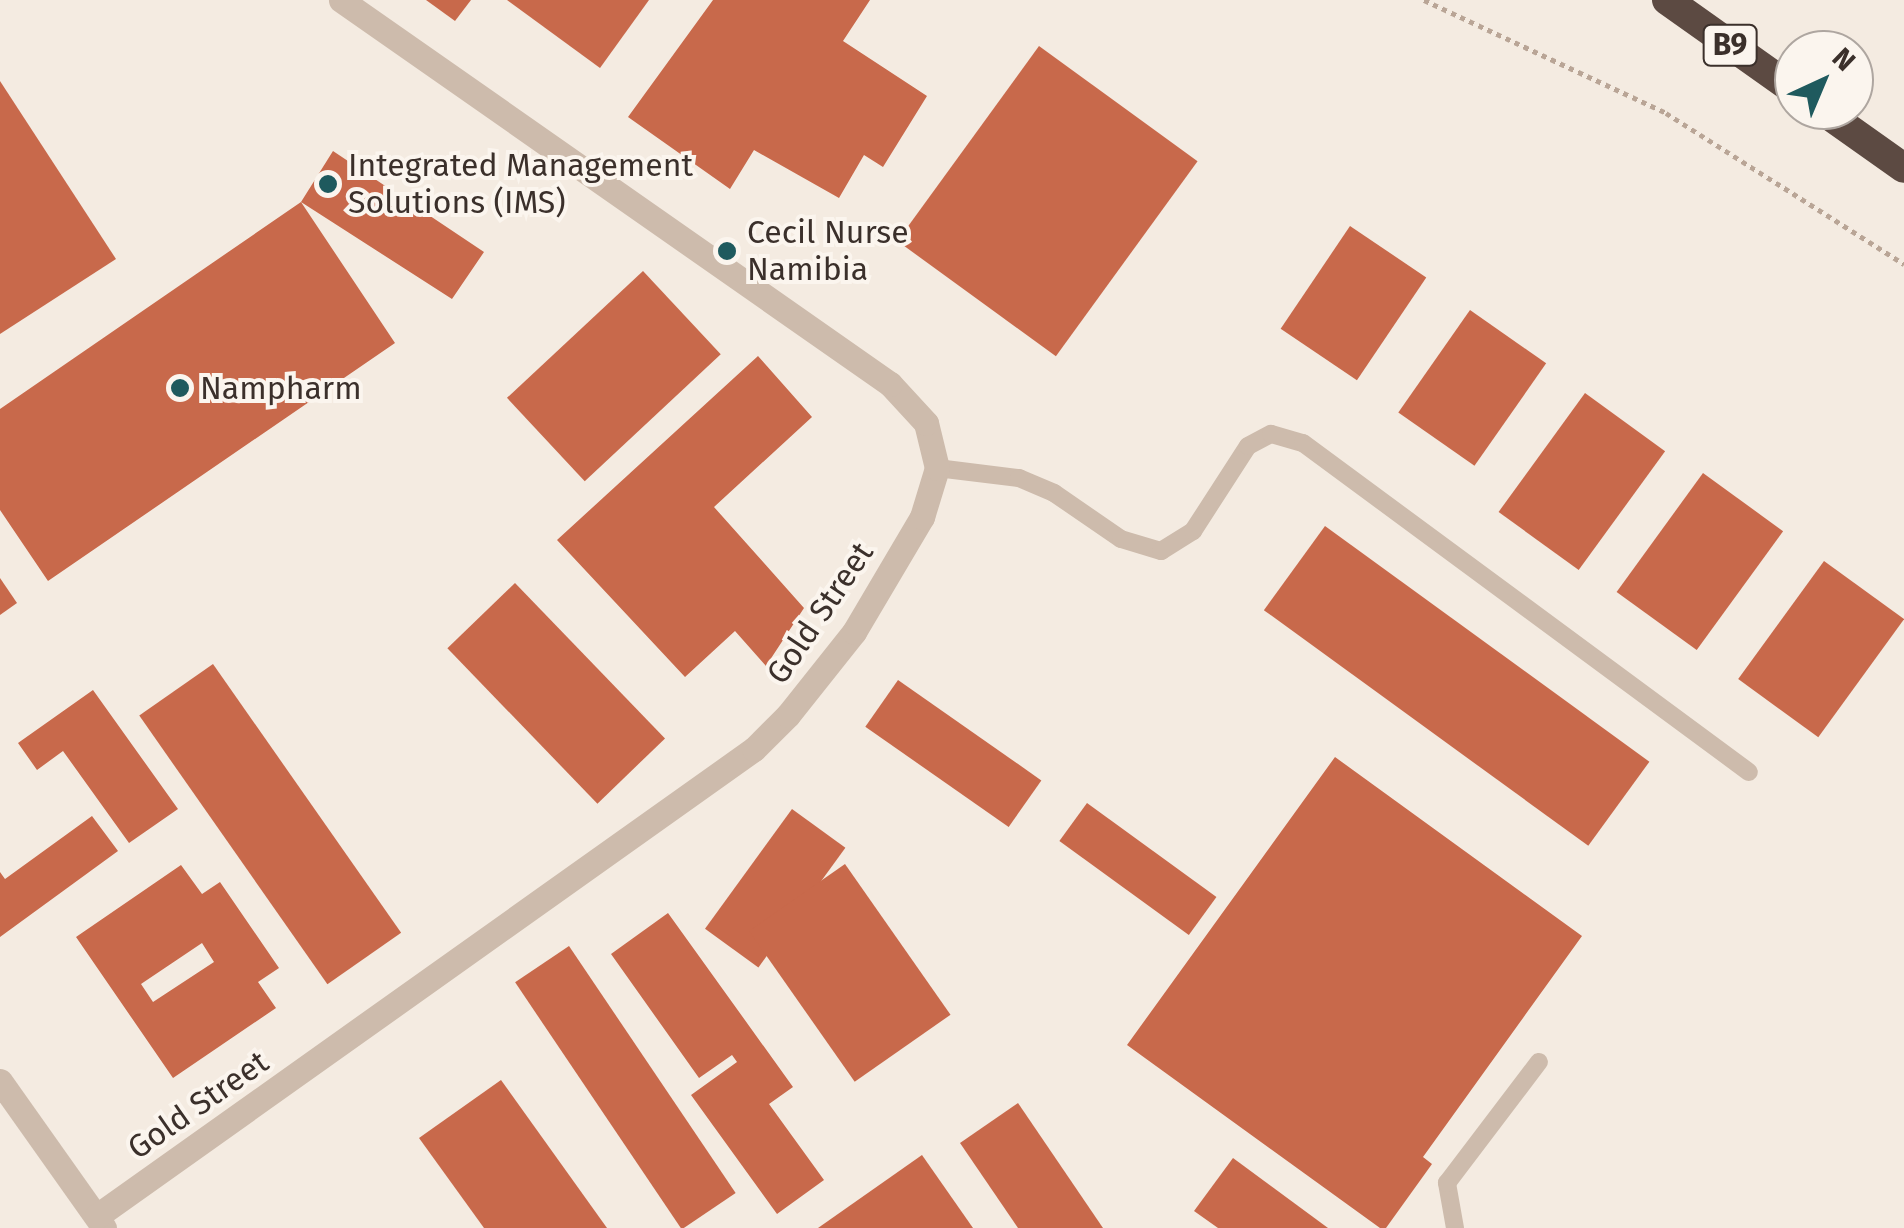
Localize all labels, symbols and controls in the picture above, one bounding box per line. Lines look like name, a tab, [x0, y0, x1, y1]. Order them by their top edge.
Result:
road number: B9	[1702, 20, 1758, 70]
north arrow	[1774, 30, 1874, 130]
text: N	[1826, 41, 1862, 78]
place label: Integrated Management Solutions (IMS)	[348, 147, 693, 222]
marker: Integrated Management Solutions (IMS)	[317, 173, 339, 195]
place label: Cecil Nurse Namibia	[747, 214, 909, 289]
marker: Cecil Nurse Namibia	[716, 240, 738, 262]
place label: Nampharm	[200, 369, 362, 407]
marker: Nampharm	[169, 377, 191, 399]
street label: Gold Street	[759, 535, 881, 691]
street label: Gold Street	[120, 1043, 276, 1167]

